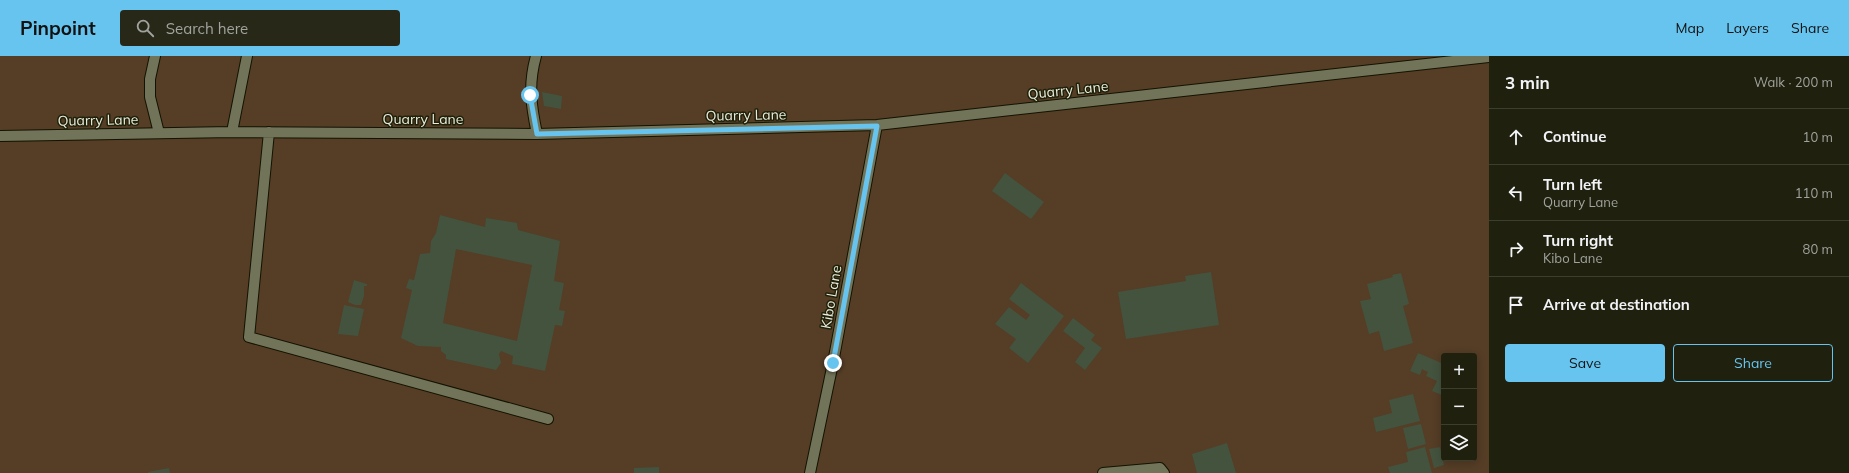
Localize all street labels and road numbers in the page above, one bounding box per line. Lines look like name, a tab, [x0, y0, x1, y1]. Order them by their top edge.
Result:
street label: Quarry Lane	[1027, 77, 1109, 103]
street label: Quarry Lane	[705, 105, 787, 125]
street label: Quarry Lane	[57, 110, 139, 130]
street label: Quarry Lane	[383, 110, 463, 128]
street label: Kibo Lane	[817, 264, 845, 330]

